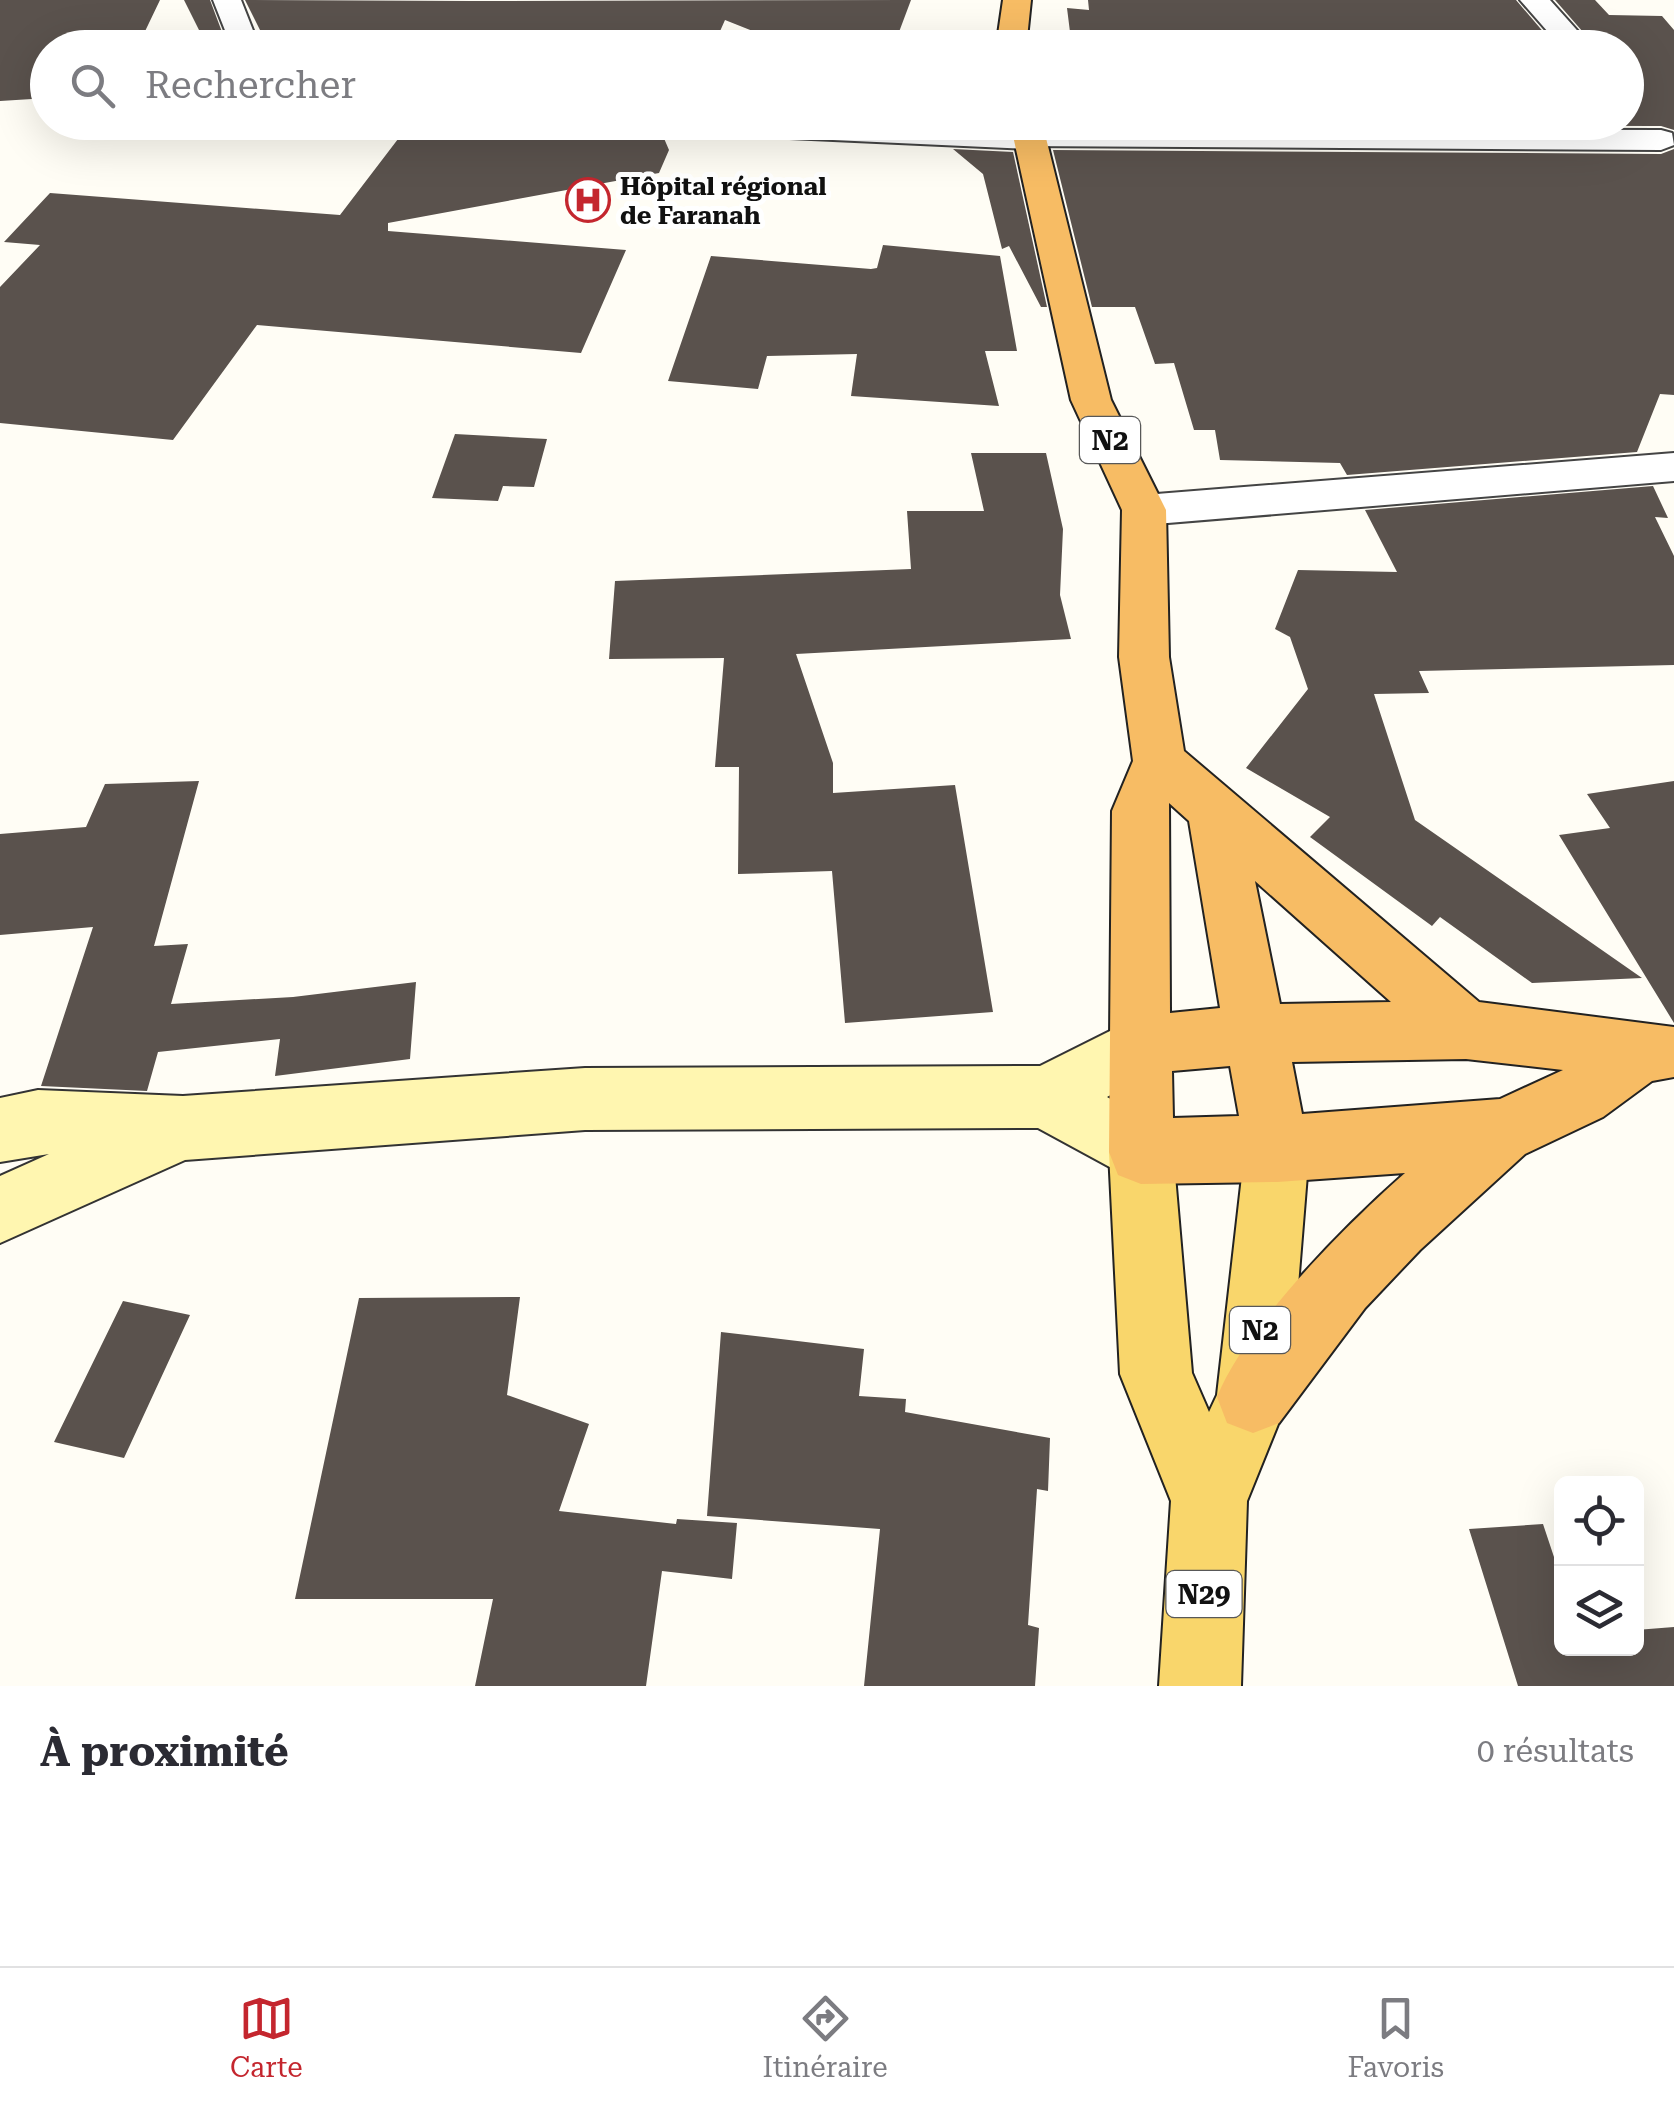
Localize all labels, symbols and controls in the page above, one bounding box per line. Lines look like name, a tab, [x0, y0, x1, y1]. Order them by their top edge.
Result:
search box	[30, 30, 1644, 140]
icon: search	[65, 58, 120, 113]
text: Rechercher	[145, 63, 356, 107]
place label: Hôpital régional de Faranah	[620, 172, 826, 230]
hospital icon: Hôpital régional de Faranah	[565, 177, 611, 223]
road number: N2	[1080, 417, 1140, 463]
road number: N2	[1230, 1307, 1290, 1353]
map controls	[1554, 1476, 1644, 1656]
button: locate	[1554, 1476, 1644, 1566]
button: layers	[1554, 1566, 1644, 1656]
road number: N29	[1166, 1571, 1242, 1617]
text: À proximité	[40, 1727, 289, 1776]
text: 0 résultats	[1477, 1732, 1634, 1770]
tab: Carte	[230, 1991, 303, 2084]
tab: Itinéraire	[762, 1991, 888, 2084]
tab: Favoris	[1347, 1991, 1444, 2084]

